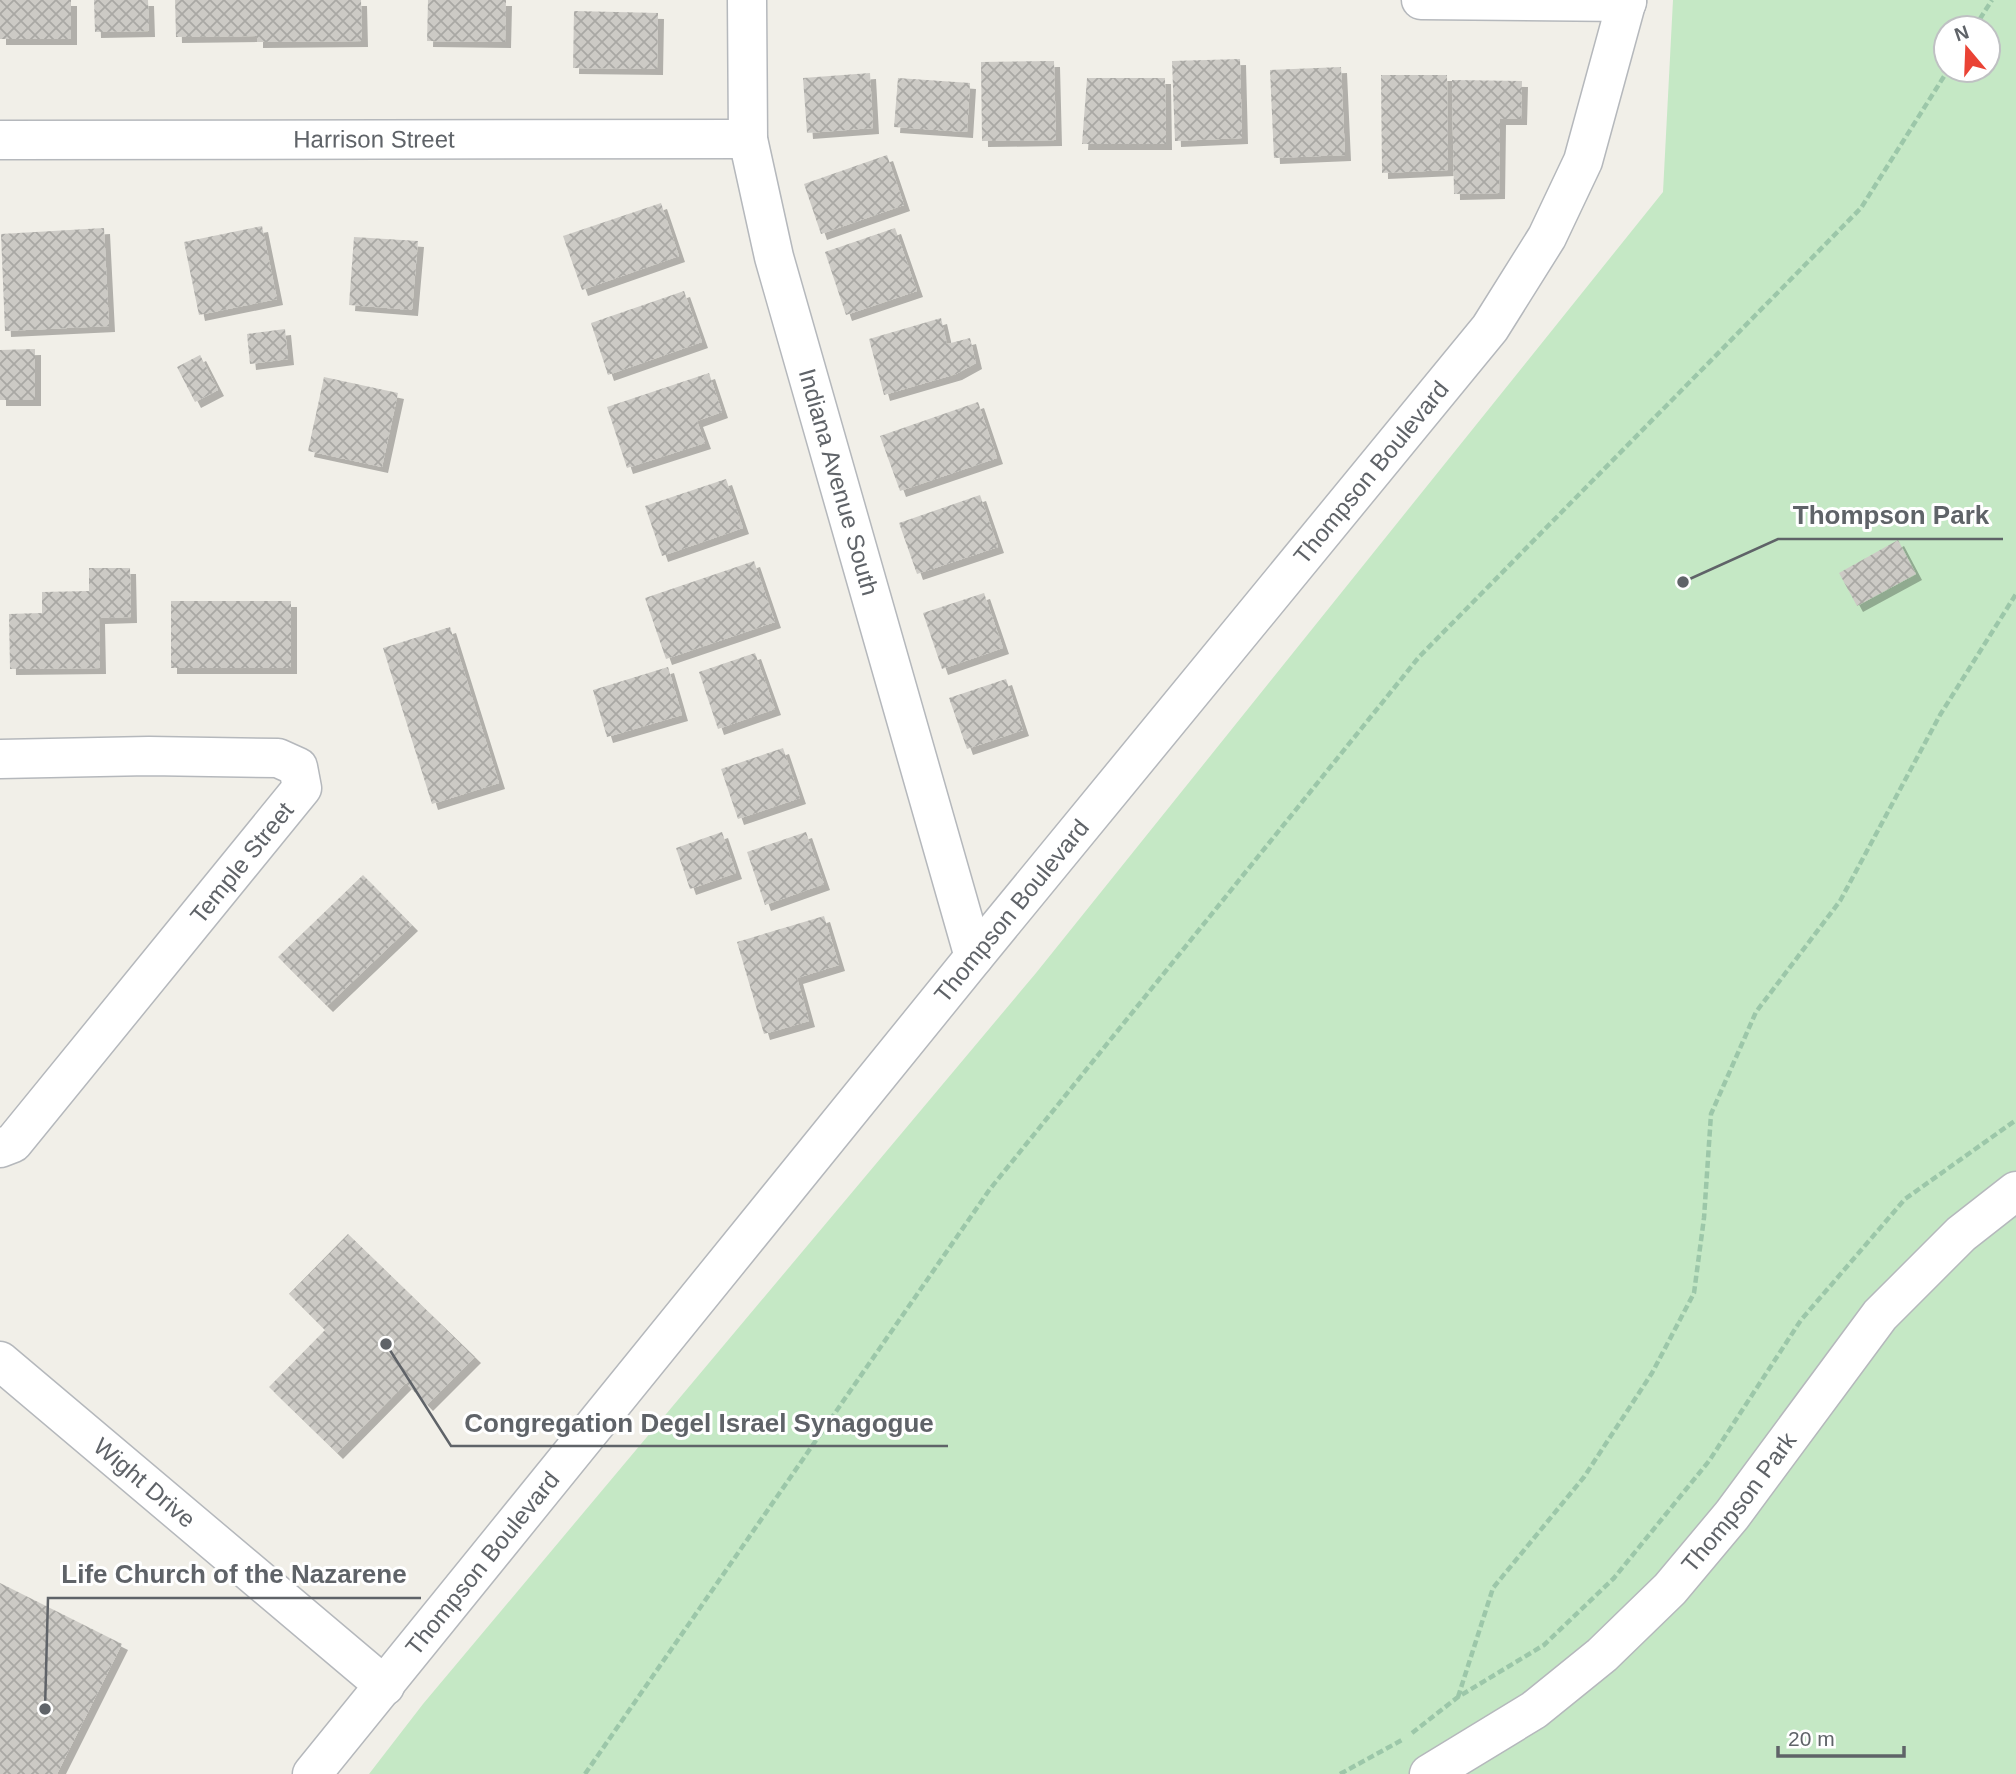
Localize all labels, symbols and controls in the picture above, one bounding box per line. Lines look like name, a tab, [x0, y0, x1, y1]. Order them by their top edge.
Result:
north arrow	[1932, 14, 2002, 84]
text: N	[1952, 21, 1972, 46]
street label: Harrison Street	[293, 125, 455, 153]
street label: Indiana Avenue South	[794, 366, 884, 599]
street label: Thompson Boulevard	[1288, 376, 1454, 569]
callout: Thompson Park	[1778, 492, 2003, 539]
text: Thompson Park	[1793, 500, 1990, 530]
street label: Temple Street	[185, 796, 299, 929]
street label: Thompson Boulevard	[929, 814, 1094, 1008]
callout: Congregation Degel Israel Synagogue	[451, 1399, 948, 1446]
text: Congregation Degel Israel Synagogue	[464, 1408, 934, 1438]
street label: Thompson Park	[1676, 1426, 1802, 1577]
street label: Wight Drive	[89, 1432, 201, 1533]
street label: Thompson Boulevard	[400, 1466, 565, 1660]
callout: Life Church of the Nazarene	[48, 1551, 421, 1598]
text: Life Church of the Nazarene	[61, 1559, 407, 1589]
scale bar	[1778, 1714, 1904, 1758]
text: 20 m	[1788, 1727, 1835, 1750]

